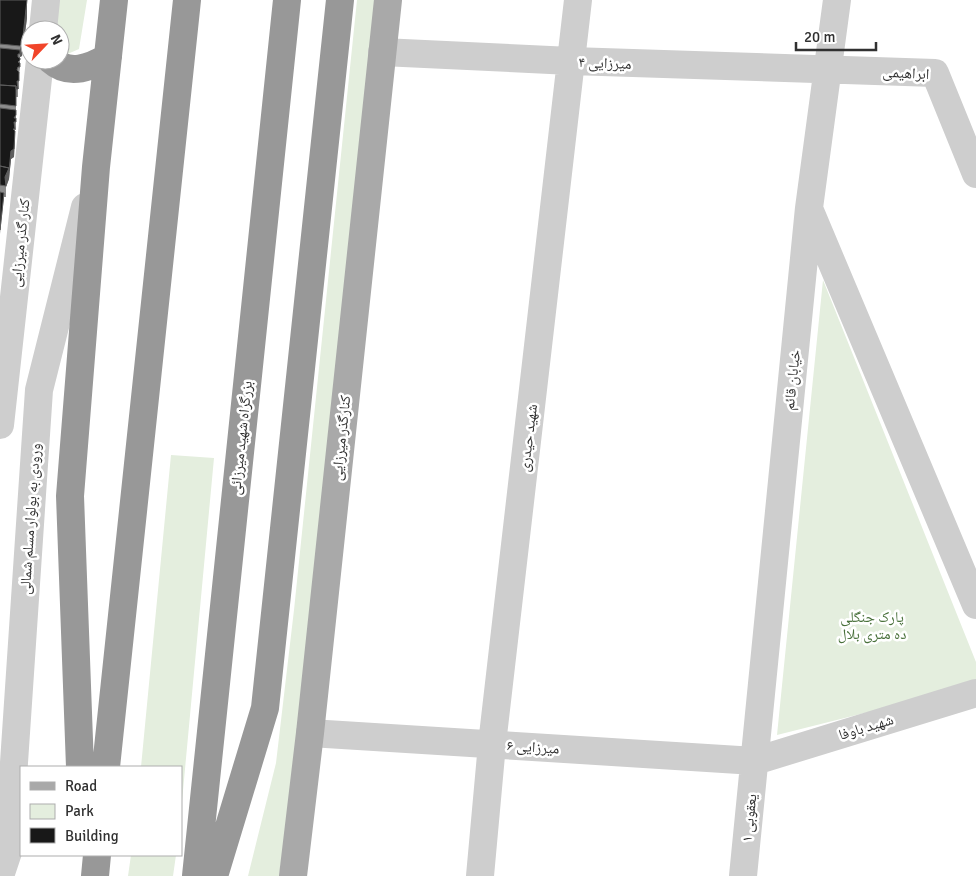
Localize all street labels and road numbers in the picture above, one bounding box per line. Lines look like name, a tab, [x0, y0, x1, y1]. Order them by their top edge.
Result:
street label: میرزایی ۴	[578, 53, 632, 74]
street label: ابراهیمی	[882, 63, 930, 84]
street label: کنار گذر میرزایی	[6, 198, 35, 288]
street label: خیابان قائم	[780, 348, 805, 411]
street label: بزرگراه شهید میرزائی	[226, 380, 257, 496]
street label: کنارگذر میرزایی	[328, 394, 355, 482]
street label: شهید حیدری	[515, 403, 542, 473]
street label: ورودی به بولوار مسلم شمالی	[16, 443, 45, 595]
street label: شهید باوفا	[836, 710, 896, 744]
street label: میرزایی ۶	[506, 736, 560, 759]
street label: یعقوبی ۱	[738, 793, 762, 843]

